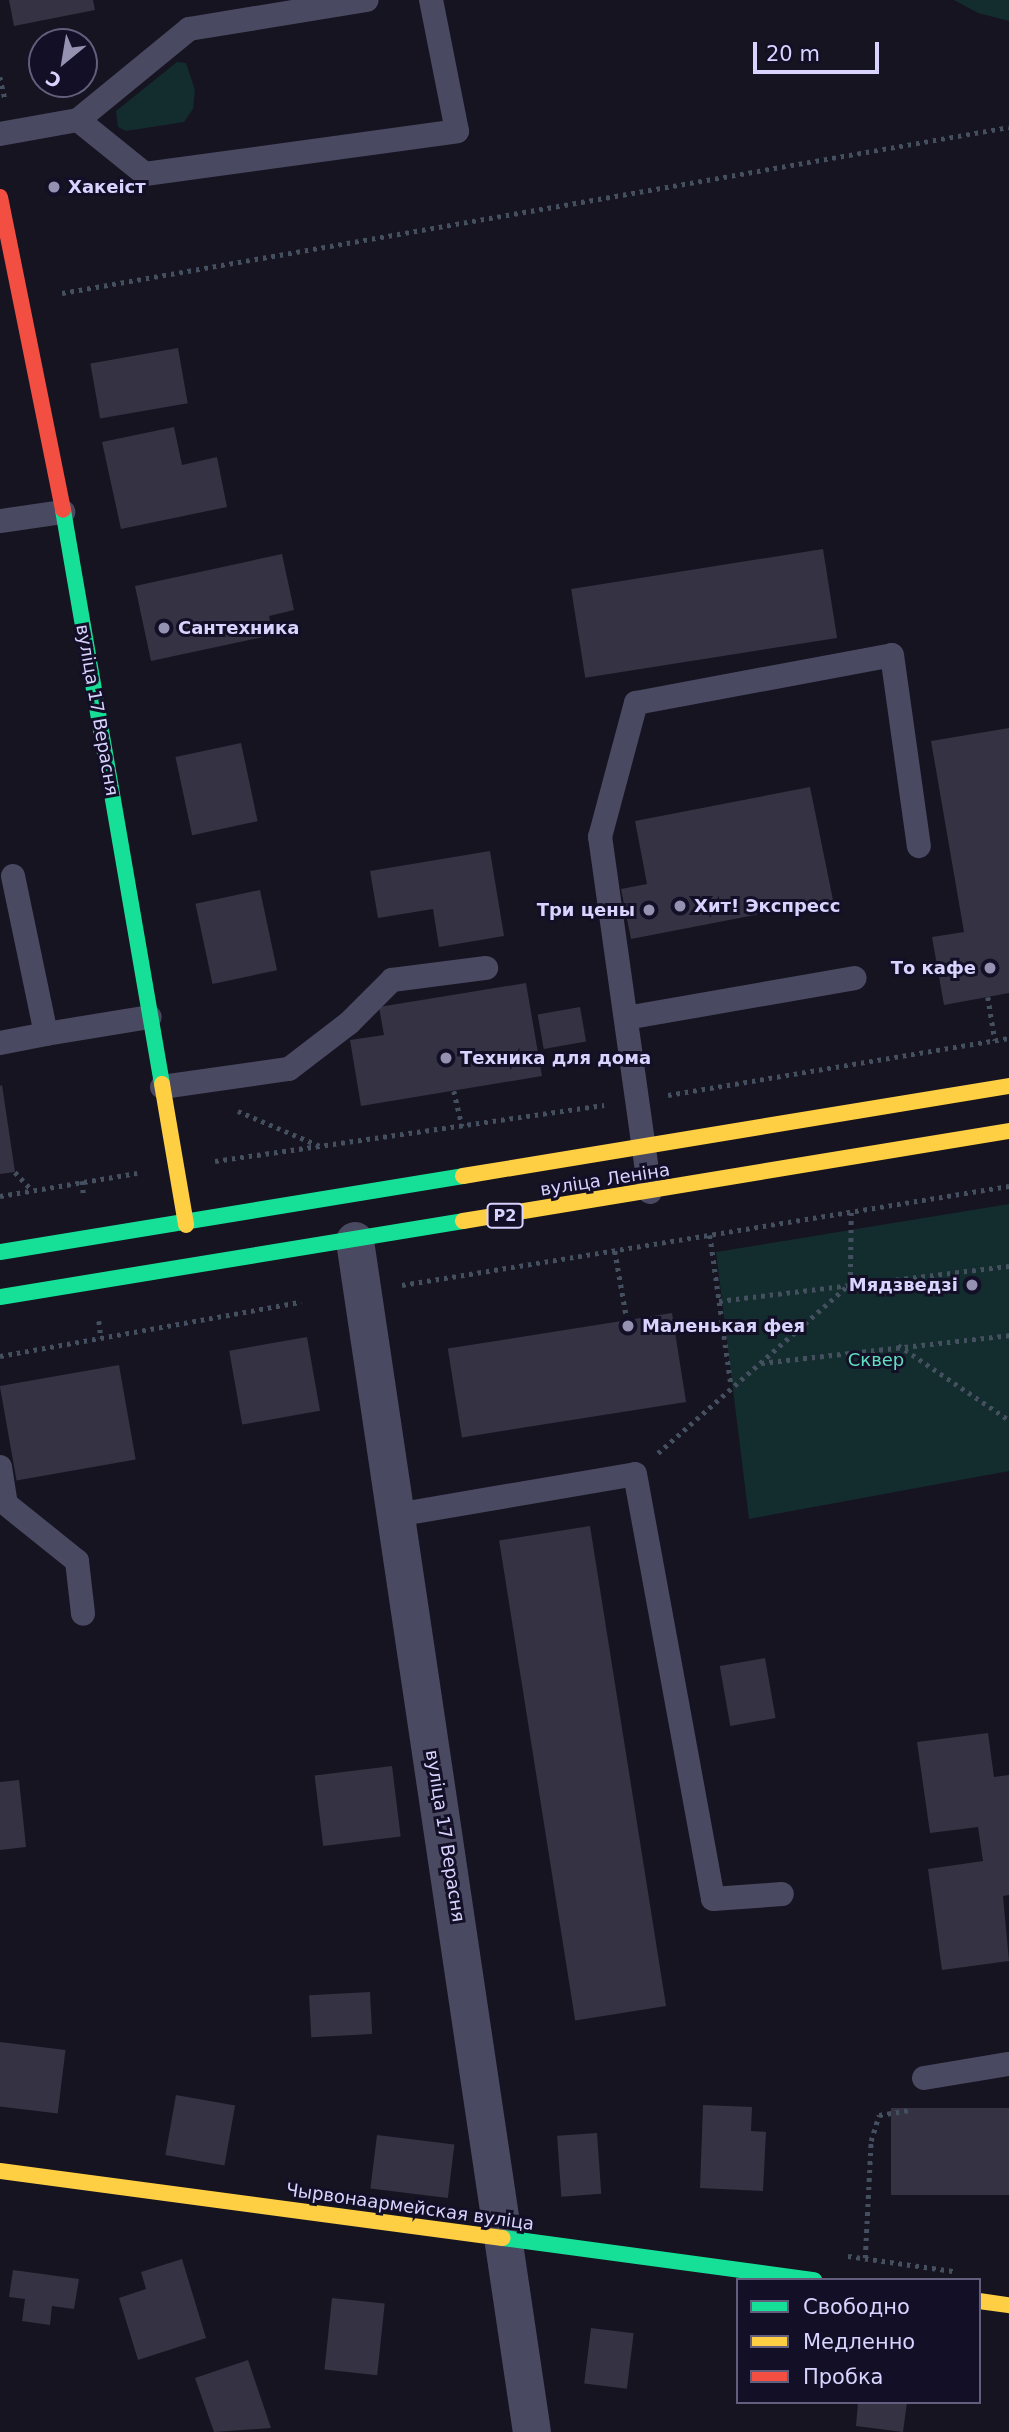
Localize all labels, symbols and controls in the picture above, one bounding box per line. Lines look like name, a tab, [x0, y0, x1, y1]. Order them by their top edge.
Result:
north arrow	[28, 28, 98, 98]
scale bar	[757, 28, 883, 72]
text: 20 m	[766, 42, 820, 66]
text: С	[42, 66, 65, 92]
place label: Хакеіст	[68, 176, 146, 198]
marker: Хакеіст	[46, 179, 62, 195]
place label: Сантехника	[178, 617, 299, 639]
marker: Сантехника	[156, 620, 172, 636]
street label: вуліца 17 Верасня	[71, 623, 123, 797]
place label: Хит! Экспресс	[694, 895, 840, 917]
marker: Хит! Экспресс	[672, 898, 688, 914]
place label: Три цены	[537, 899, 635, 921]
marker: Три цены	[641, 902, 657, 918]
place label: То кафе	[891, 957, 976, 979]
marker: То кафе	[982, 960, 998, 976]
place label: Техника для дома	[460, 1047, 651, 1069]
marker: Техника для дома	[438, 1050, 454, 1066]
street label: вуліца Леніна	[539, 1159, 671, 1201]
road number: Р2	[486, 1204, 524, 1228]
place label: Мядзведзі	[849, 1274, 958, 1296]
marker: Мядзведзі	[964, 1277, 980, 1293]
place label: Маленькая фея	[642, 1315, 805, 1337]
marker: Маленькая фея	[620, 1318, 636, 1334]
park label: Сквер	[848, 1349, 904, 1371]
street label: вуліца 17 Верасня	[421, 1748, 469, 1924]
street label: Чырвонаармейская вуліца	[284, 2179, 536, 2235]
legend	[736, 2278, 981, 2404]
text: Свободно	[803, 2295, 910, 2319]
text: Медленно	[803, 2330, 915, 2354]
text: Пробка	[803, 2365, 883, 2389]

